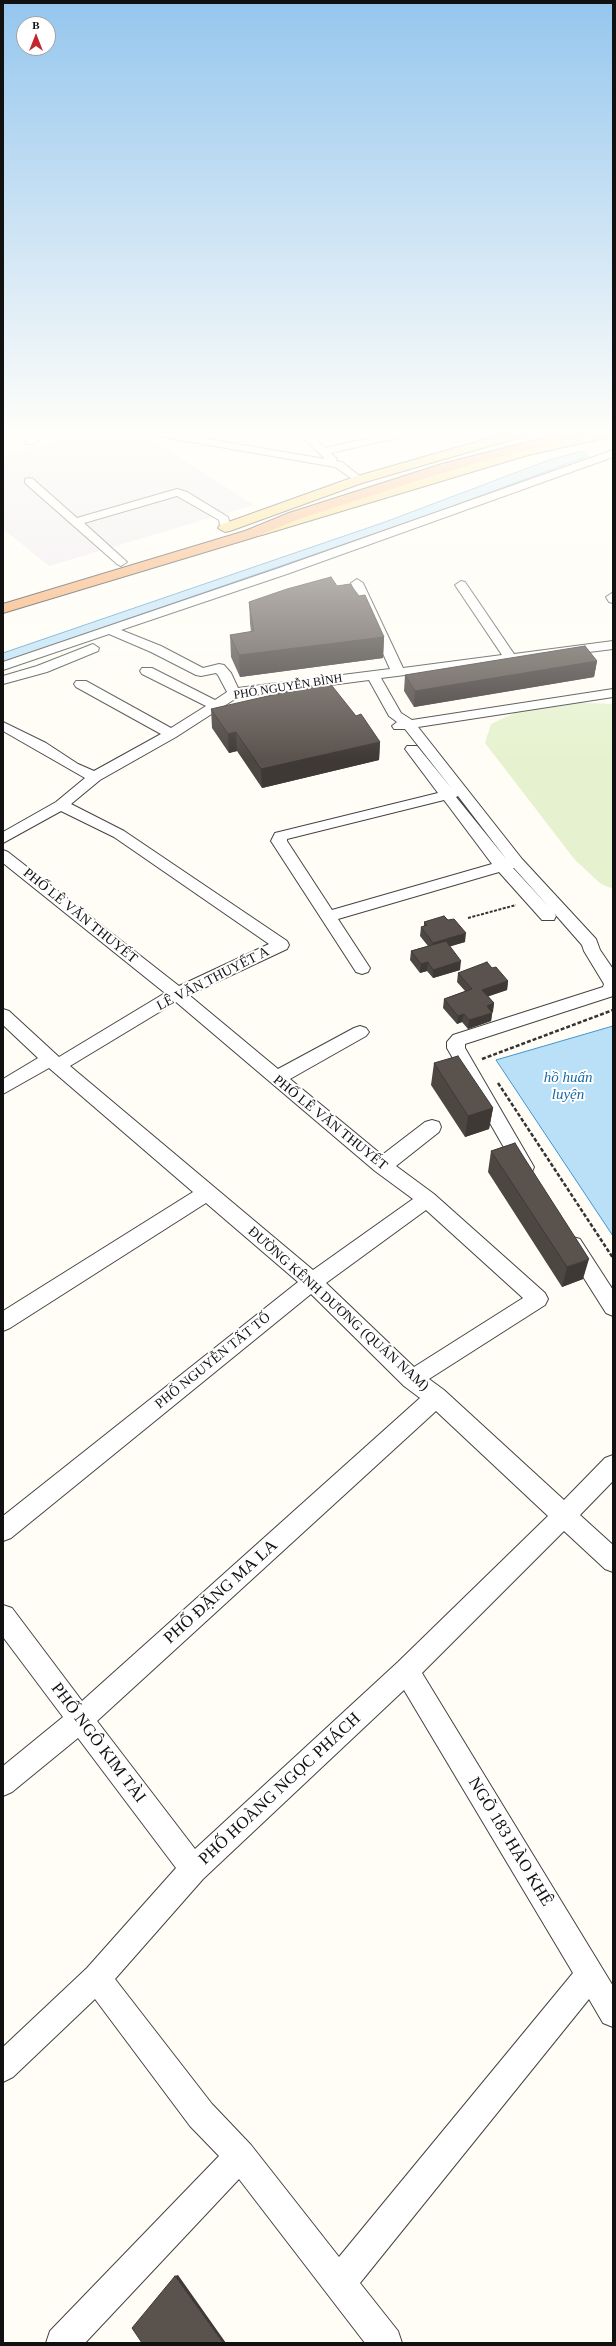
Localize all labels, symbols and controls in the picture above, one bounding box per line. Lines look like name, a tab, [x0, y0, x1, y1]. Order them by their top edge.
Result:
north arrow	[16, 16, 56, 56]
text: B	[32, 19, 40, 31]
street label: PHỐ NGUYỄN BÌNH	[233, 671, 343, 703]
street label: PHỐ LÊ VĂN THUYẾT	[20, 865, 140, 967]
street label: LÊ VĂN THUYẾT A	[154, 943, 272, 1015]
water label: hồ huấn luyện	[544, 1069, 592, 1104]
street label: PHỐ LÊ VĂN THUYẾT	[270, 1072, 390, 1174]
street label: ĐƯỜNG KÊNH DƯƠNG (QUÁN NAM)	[244, 1223, 432, 1395]
street label: PHỐ NGUYỄN TẤT TỐ	[152, 1309, 274, 1413]
street label: PHỐ ĐẶNG MA LA	[160, 1536, 282, 1648]
street label: PHỐ NGÔ KIM TÀI	[46, 1679, 150, 1807]
street label: PHỐ HOÀNG NGỌC PHÁCH	[195, 1709, 365, 1869]
street label: NGÕ 183 HÀO KHÊ	[463, 1774, 557, 1910]

